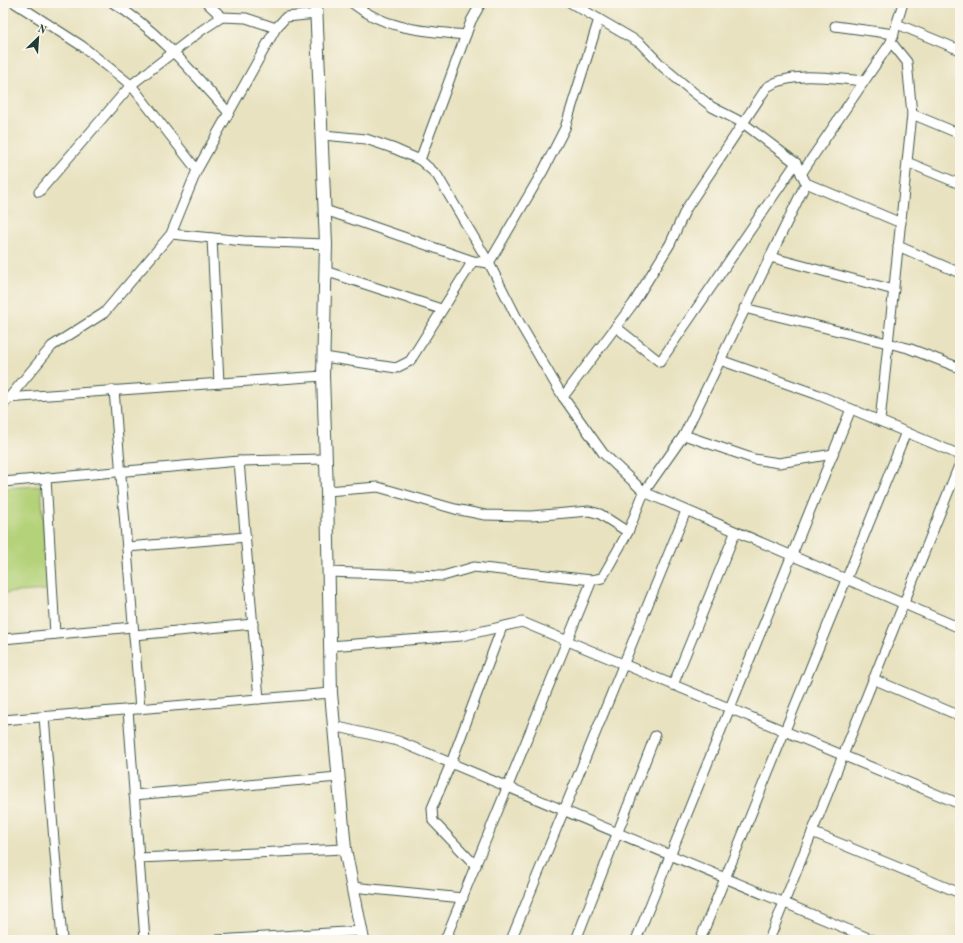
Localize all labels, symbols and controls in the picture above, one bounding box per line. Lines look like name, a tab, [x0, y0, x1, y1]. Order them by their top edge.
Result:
north arrow	[18, 18, 58, 58]
text: N	[35, 24, 48, 37]

